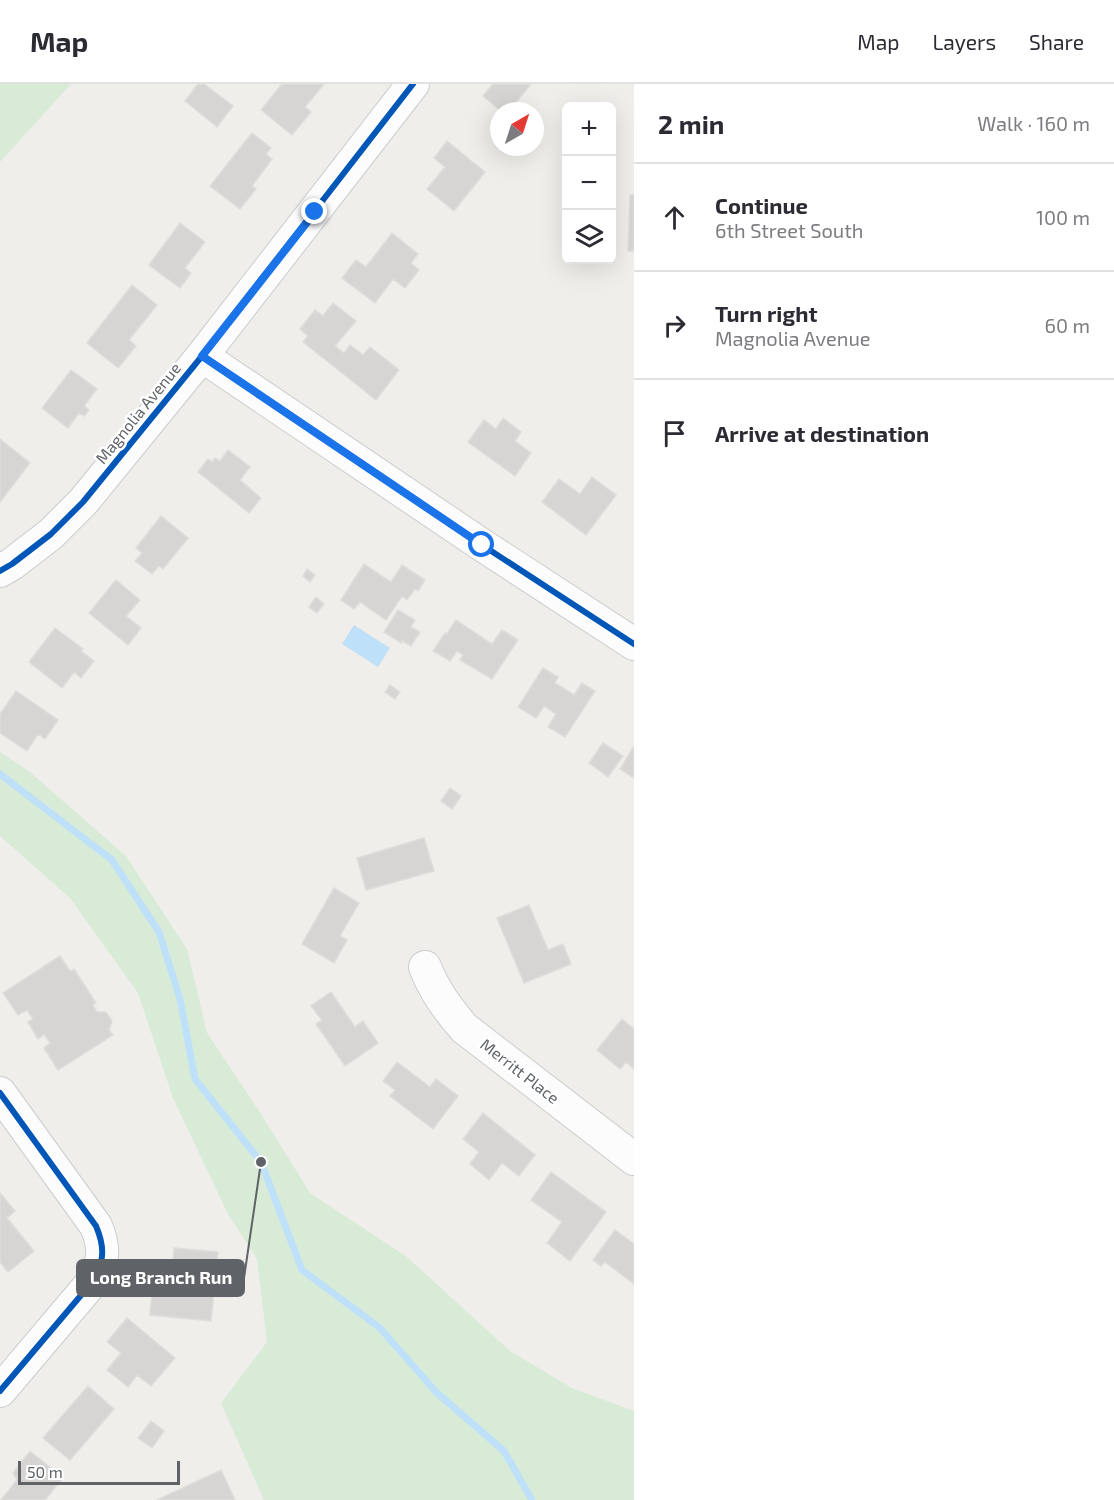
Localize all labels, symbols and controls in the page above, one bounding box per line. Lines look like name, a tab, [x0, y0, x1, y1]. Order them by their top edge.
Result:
text: Map	[30, 24, 88, 58]
text: Map	[857, 29, 899, 54]
text: Layers	[932, 29, 996, 54]
text: Share	[1029, 29, 1084, 54]
north arrow	[490, 102, 544, 156]
map controls	[562, 102, 616, 264]
button: +	[562, 102, 616, 156]
text: 2 min	[658, 108, 724, 139]
text: Walk · 160 m	[977, 111, 1090, 135]
button: −	[562, 156, 616, 210]
text: Continue	[715, 192, 808, 218]
route end	[301, 198, 327, 224]
icon: ahead	[658, 201, 691, 234]
text: 100 m	[1036, 205, 1090, 229]
button: layers	[562, 210, 616, 264]
text: 6th Street South	[715, 218, 863, 242]
text: Turn right	[715, 300, 817, 326]
icon: right	[658, 309, 691, 342]
text: 60 m	[1045, 313, 1090, 337]
text: Magnolia Avenue	[715, 326, 871, 350]
street label: Magnolia Avenue	[91, 358, 184, 467]
icon: arrive	[658, 417, 691, 450]
text: Arrive at destination	[715, 420, 929, 446]
route start	[468, 531, 494, 557]
street label: Merritt Place	[477, 1034, 563, 1107]
callout: Long Branch Run	[77, 1260, 244, 1296]
text: Long Branch Run	[90, 1266, 232, 1288]
scale bar	[18, 1458, 180, 1486]
text: 50 m	[27, 1462, 63, 1481]

